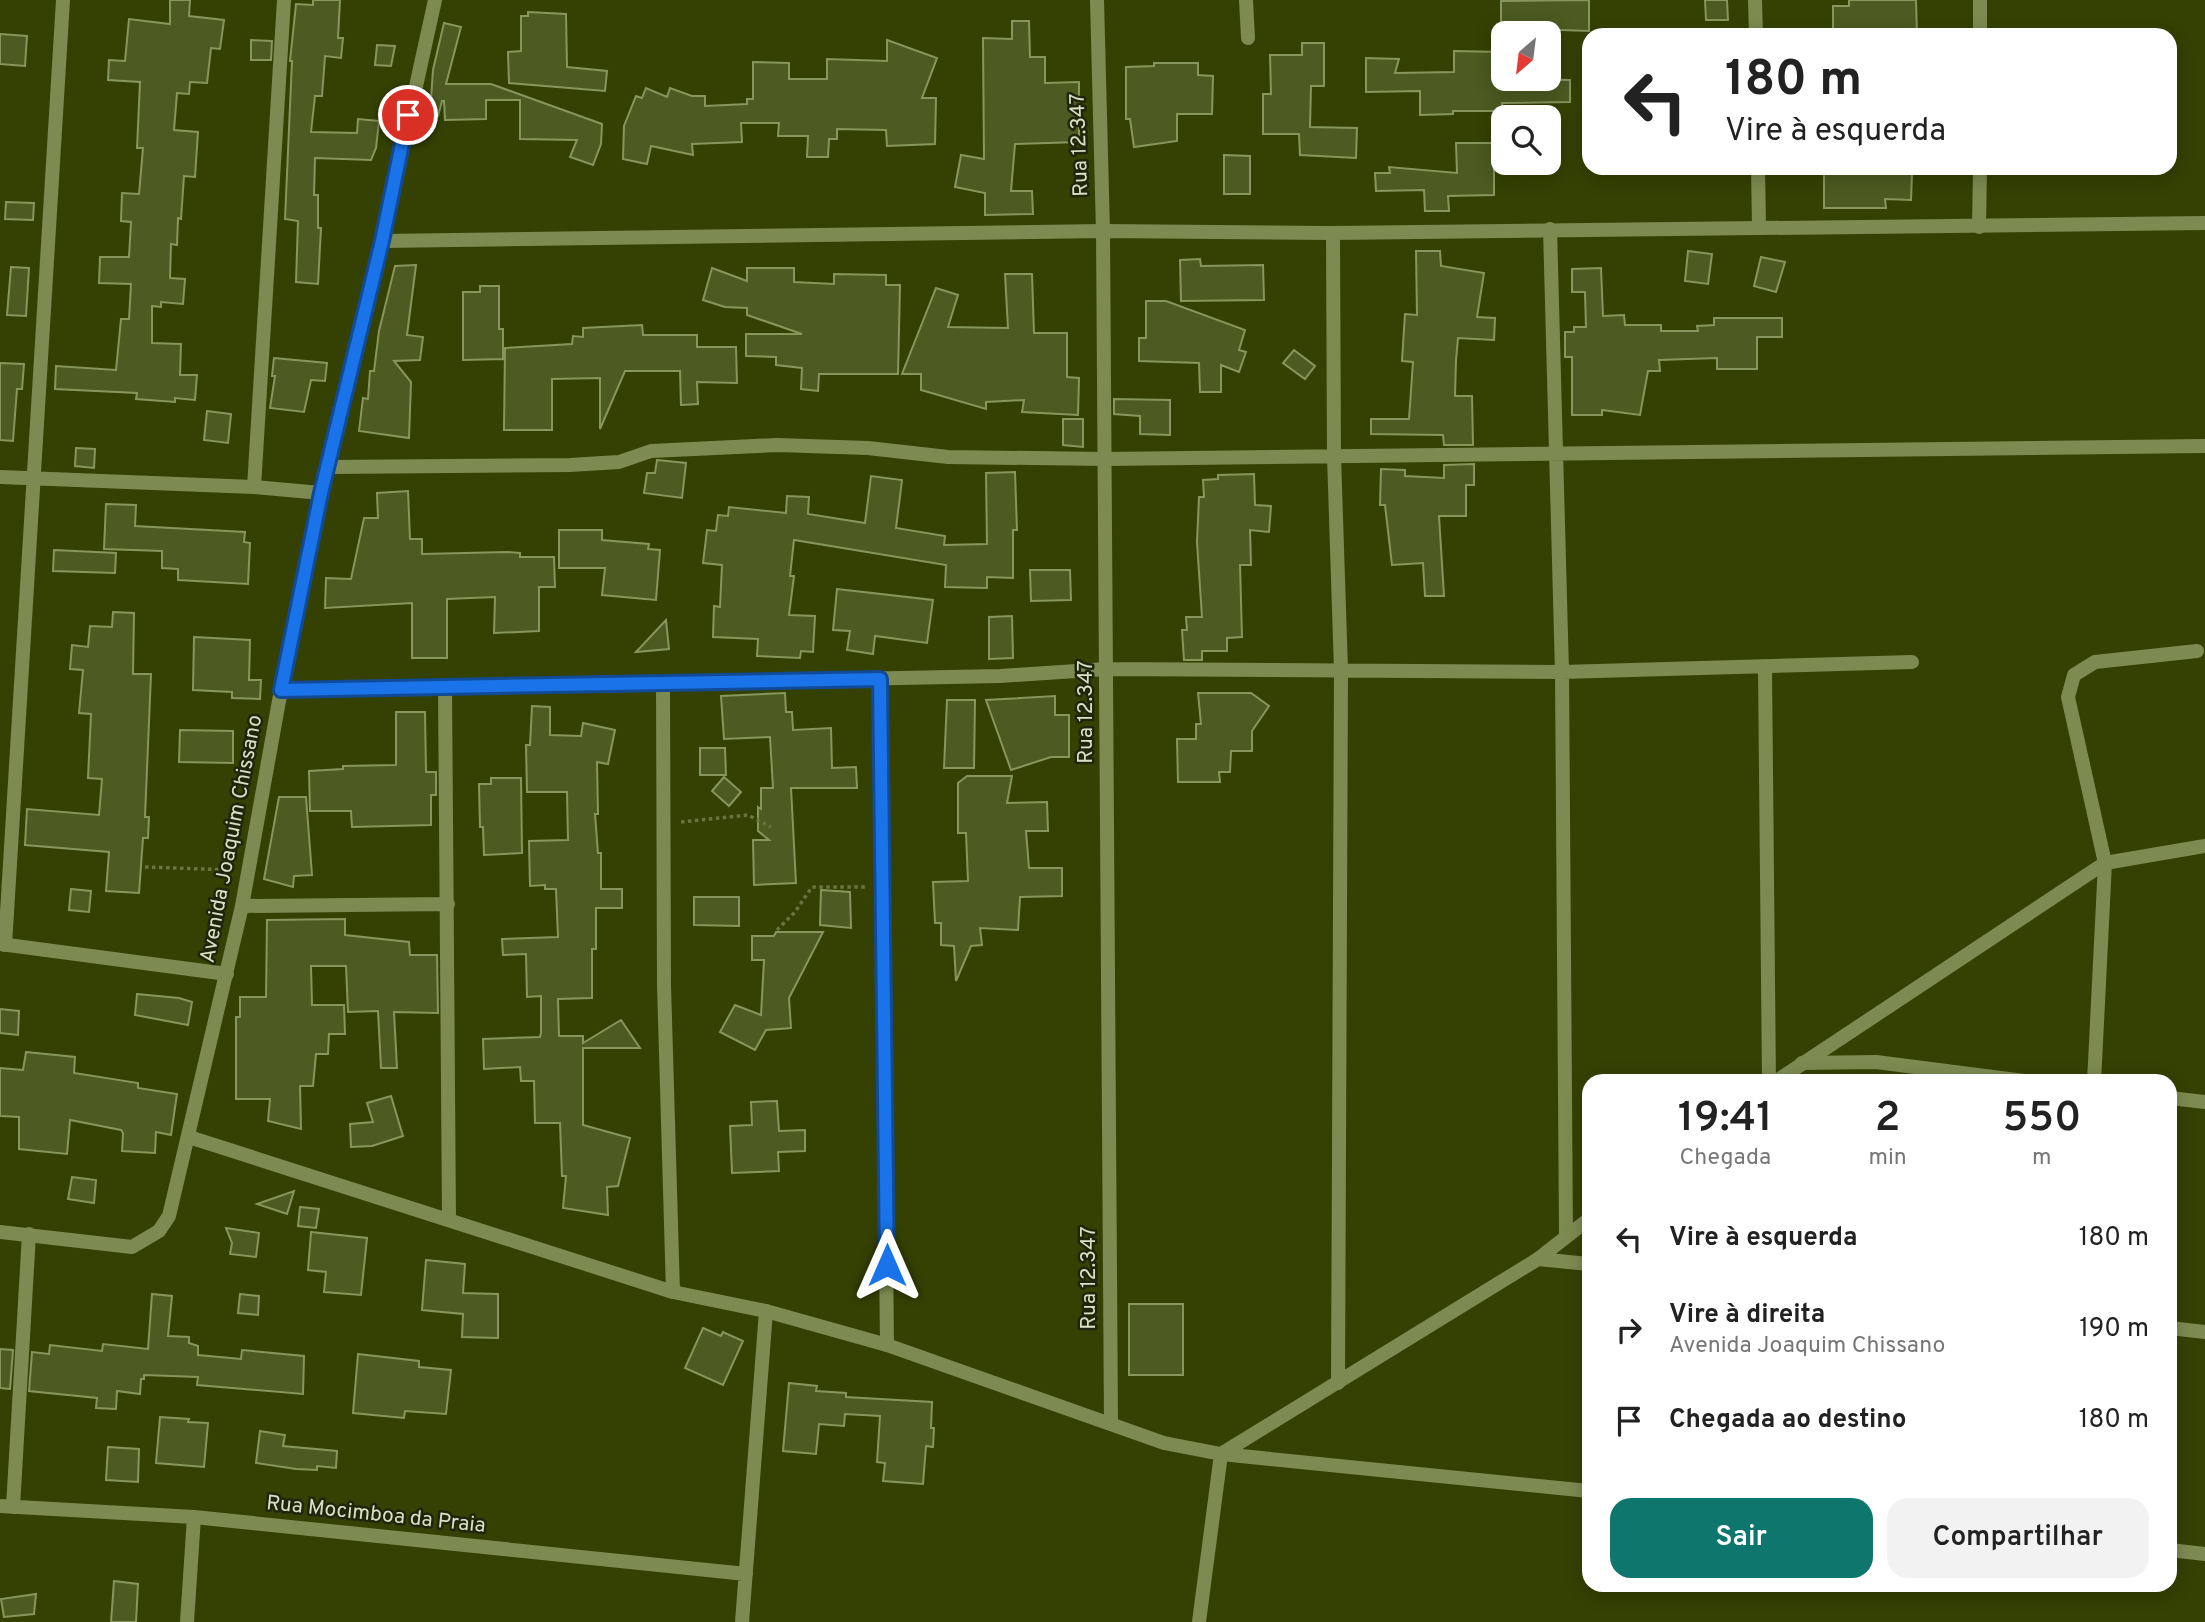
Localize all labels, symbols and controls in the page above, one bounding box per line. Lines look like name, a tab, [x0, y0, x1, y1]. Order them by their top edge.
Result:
north arrow	[1491, 21, 1561, 91]
map controls	[1491, 21, 1561, 175]
text: 180 m	[1725, 51, 1862, 113]
icon: left	[1610, 56, 1701, 147]
pin	[378, 85, 438, 145]
street label: Rua 12.347	[1065, 93, 1095, 197]
icon: arrive	[389, 96, 427, 134]
button: search	[1491, 105, 1561, 175]
text: Vire à esquerda	[1725, 112, 1946, 152]
street label: Rua 12.347	[1073, 660, 1100, 764]
street label: Avenida Joaquim Chissano	[195, 713, 269, 965]
text: 19:41	[1678, 1093, 1773, 1146]
text: 2	[1875, 1093, 1900, 1146]
text: 550	[2002, 1093, 2081, 1146]
text: Chegada	[1679, 1144, 1771, 1173]
text: min	[1868, 1144, 1907, 1173]
text: m	[2032, 1144, 2052, 1173]
icon: left	[1610, 1220, 1648, 1258]
text: Vire à esquerda	[1669, 1222, 1857, 1255]
text: 180 m	[2079, 1222, 2149, 1255]
street label: Rua 12.347	[1076, 1226, 1103, 1330]
position arrow	[850, 1228, 924, 1302]
text: Vire à direita	[1669, 1299, 1825, 1332]
icon: right	[1610, 1311, 1648, 1349]
text: 190 m	[2079, 1313, 2149, 1346]
text: Avenida Joaquim Chissano	[1669, 1332, 1945, 1361]
icon: arrive	[1610, 1402, 1648, 1440]
text: Chegada ao destino	[1669, 1404, 1906, 1437]
text: 180 m	[2079, 1404, 2149, 1437]
street label: Rua Mocimboa da Praia	[265, 1490, 487, 1540]
button: Sair	[1610, 1498, 1873, 1578]
button: Compartilhar	[1887, 1498, 2149, 1578]

